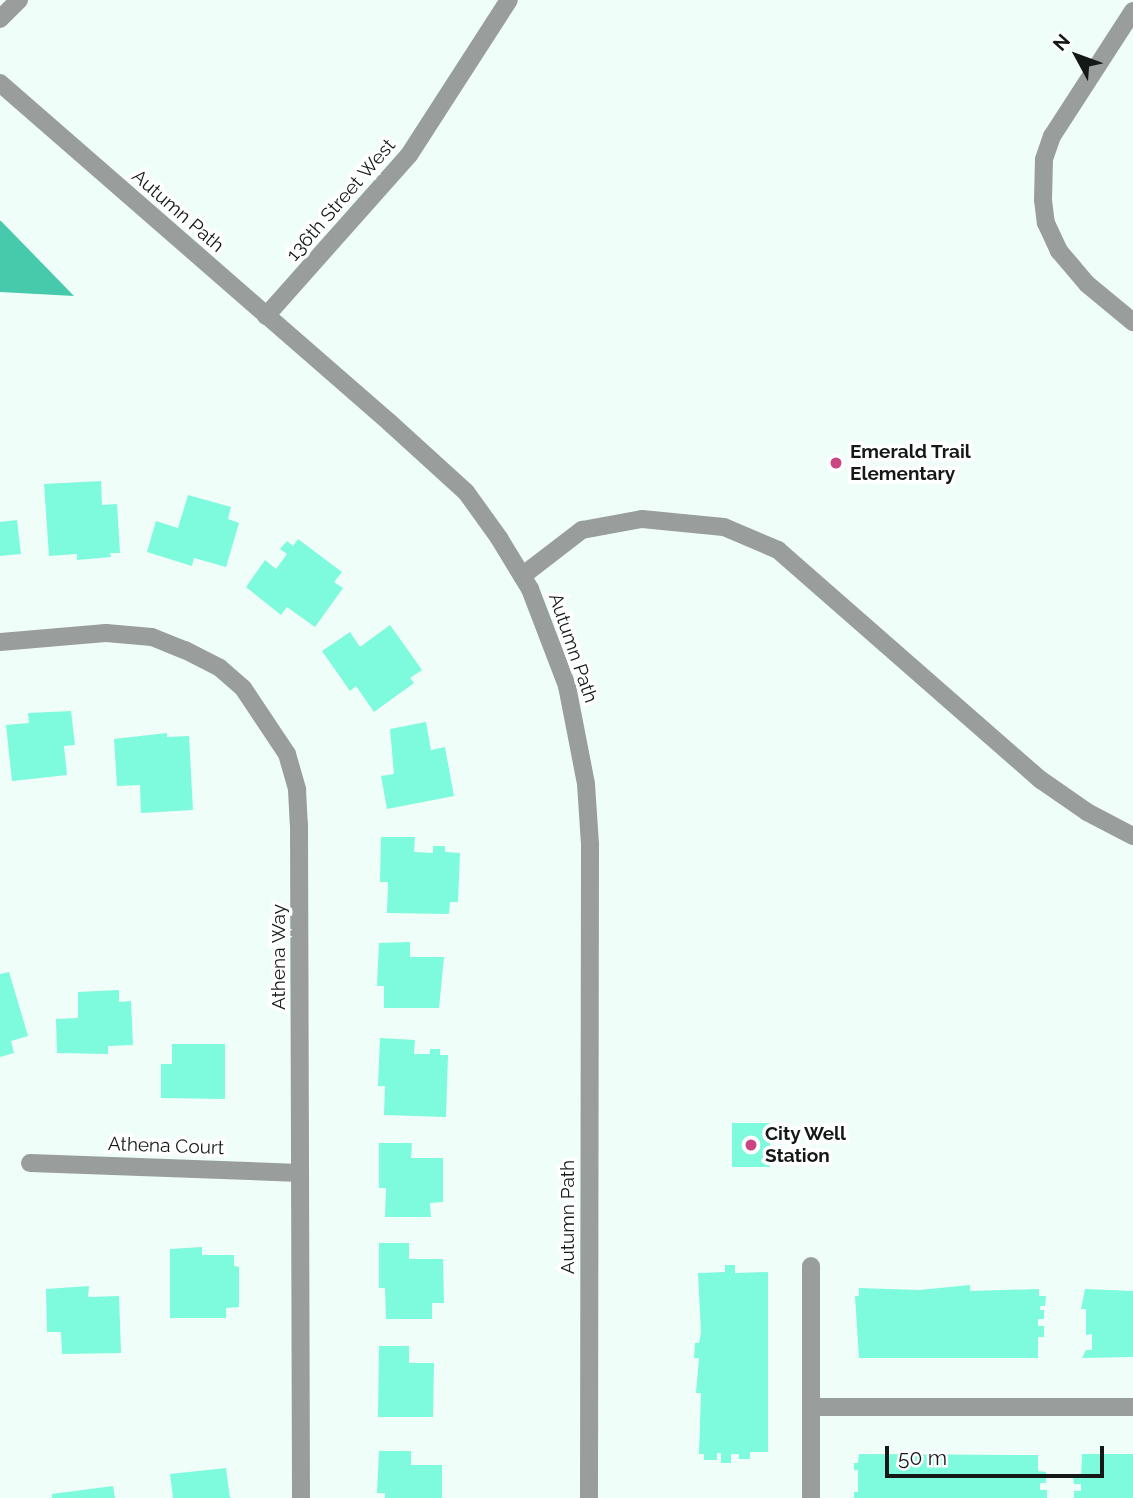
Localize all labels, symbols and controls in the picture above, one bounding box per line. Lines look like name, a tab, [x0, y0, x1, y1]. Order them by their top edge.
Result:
north arrow	[1042, 21, 1112, 91]
text: N	[1048, 30, 1074, 55]
street label: 136th Street West	[282, 134, 400, 266]
street label: Autumn Path	[127, 165, 229, 257]
place label: Emerald Trail Elementary	[850, 441, 971, 485]
marker: Emerald Trail Elementary	[828, 455, 844, 471]
street label: Autumn Path	[544, 590, 602, 706]
street label: Athena Way	[268, 904, 290, 1010]
place label: City Well Station	[765, 1123, 847, 1167]
street label: Athena Court	[108, 1133, 224, 1159]
marker: City Well Station	[743, 1137, 759, 1153]
street label: Autumn Path	[557, 1160, 579, 1274]
scale bar	[888, 1432, 1107, 1476]
text: 50 m	[898, 1445, 947, 1470]

